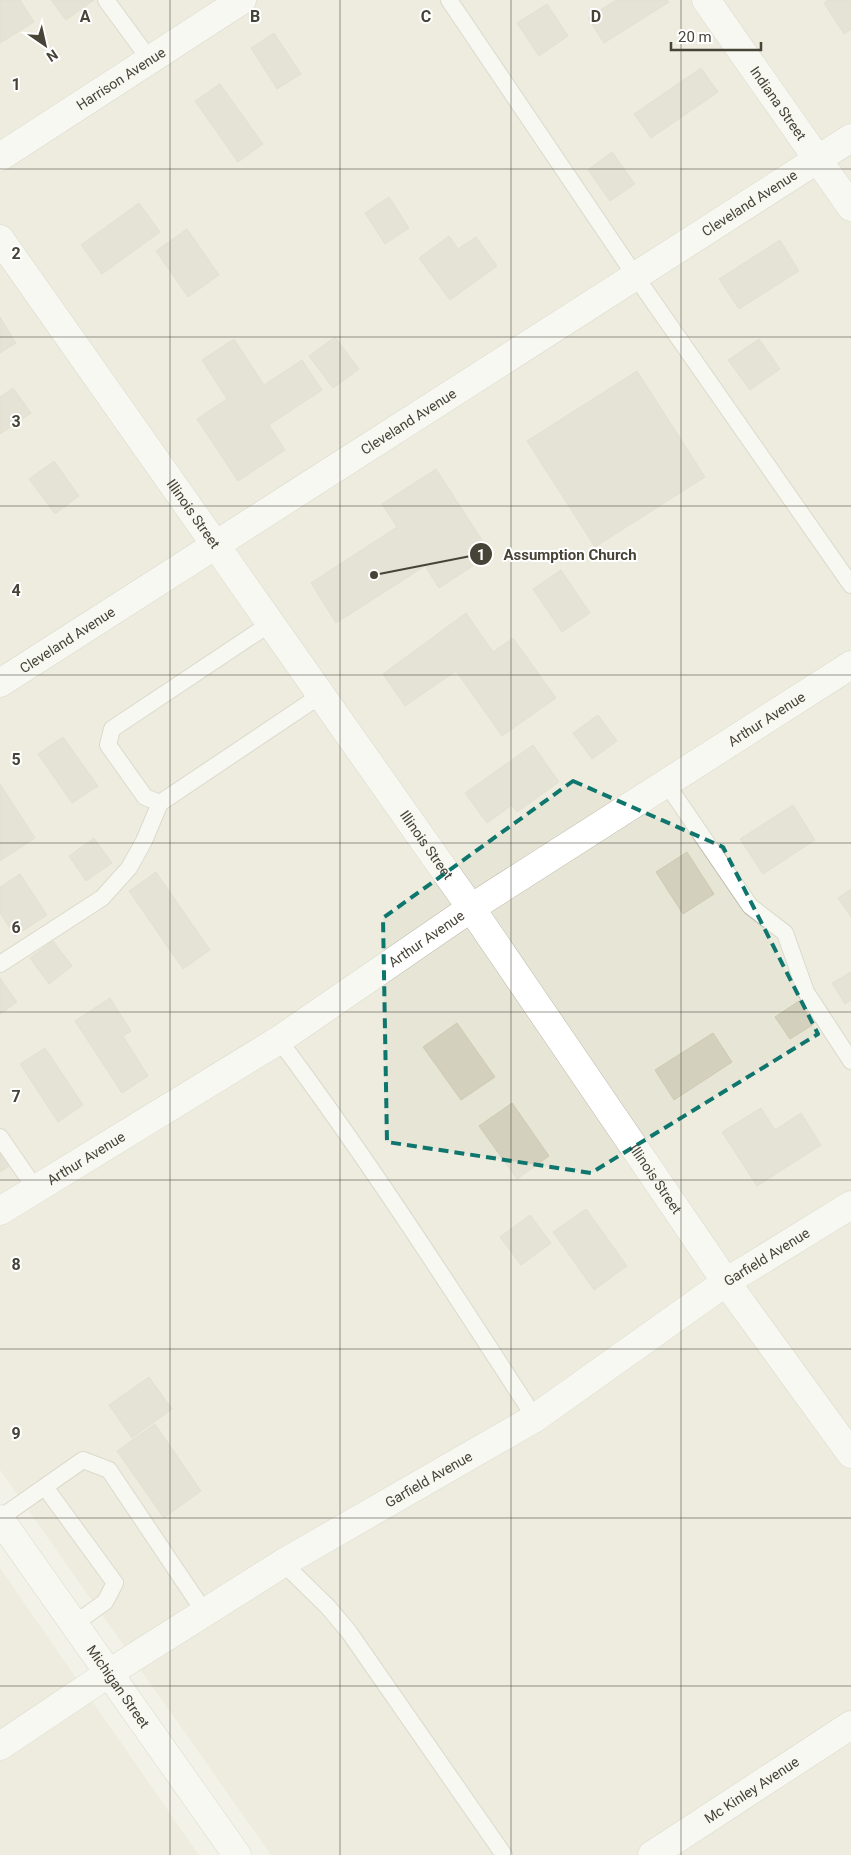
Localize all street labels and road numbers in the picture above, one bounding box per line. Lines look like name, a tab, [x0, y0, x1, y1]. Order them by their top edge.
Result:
street label: Harrison Avenue	[73, 44, 168, 113]
street label: Indiana Street	[747, 63, 810, 143]
street label: Cleveland Avenue	[699, 167, 800, 239]
street label: Cleveland Avenue	[358, 385, 459, 458]
street label: Illinois Street	[164, 476, 223, 552]
street label: Cleveland Avenue	[17, 603, 118, 676]
street label: Arthur Avenue	[725, 688, 808, 750]
street label: Illinois Street	[397, 807, 457, 883]
street label: Arthur Avenue	[385, 907, 467, 970]
street label: Arthur Avenue	[44, 1128, 128, 1188]
street label: Illinois Street	[626, 1141, 685, 1217]
street label: Garfield Avenue	[721, 1225, 812, 1289]
street label: Garfield Avenue	[382, 1448, 475, 1511]
street label: Michigan Street	[83, 1642, 153, 1731]
street label: Mc Kinley Avenue	[701, 1753, 802, 1827]

